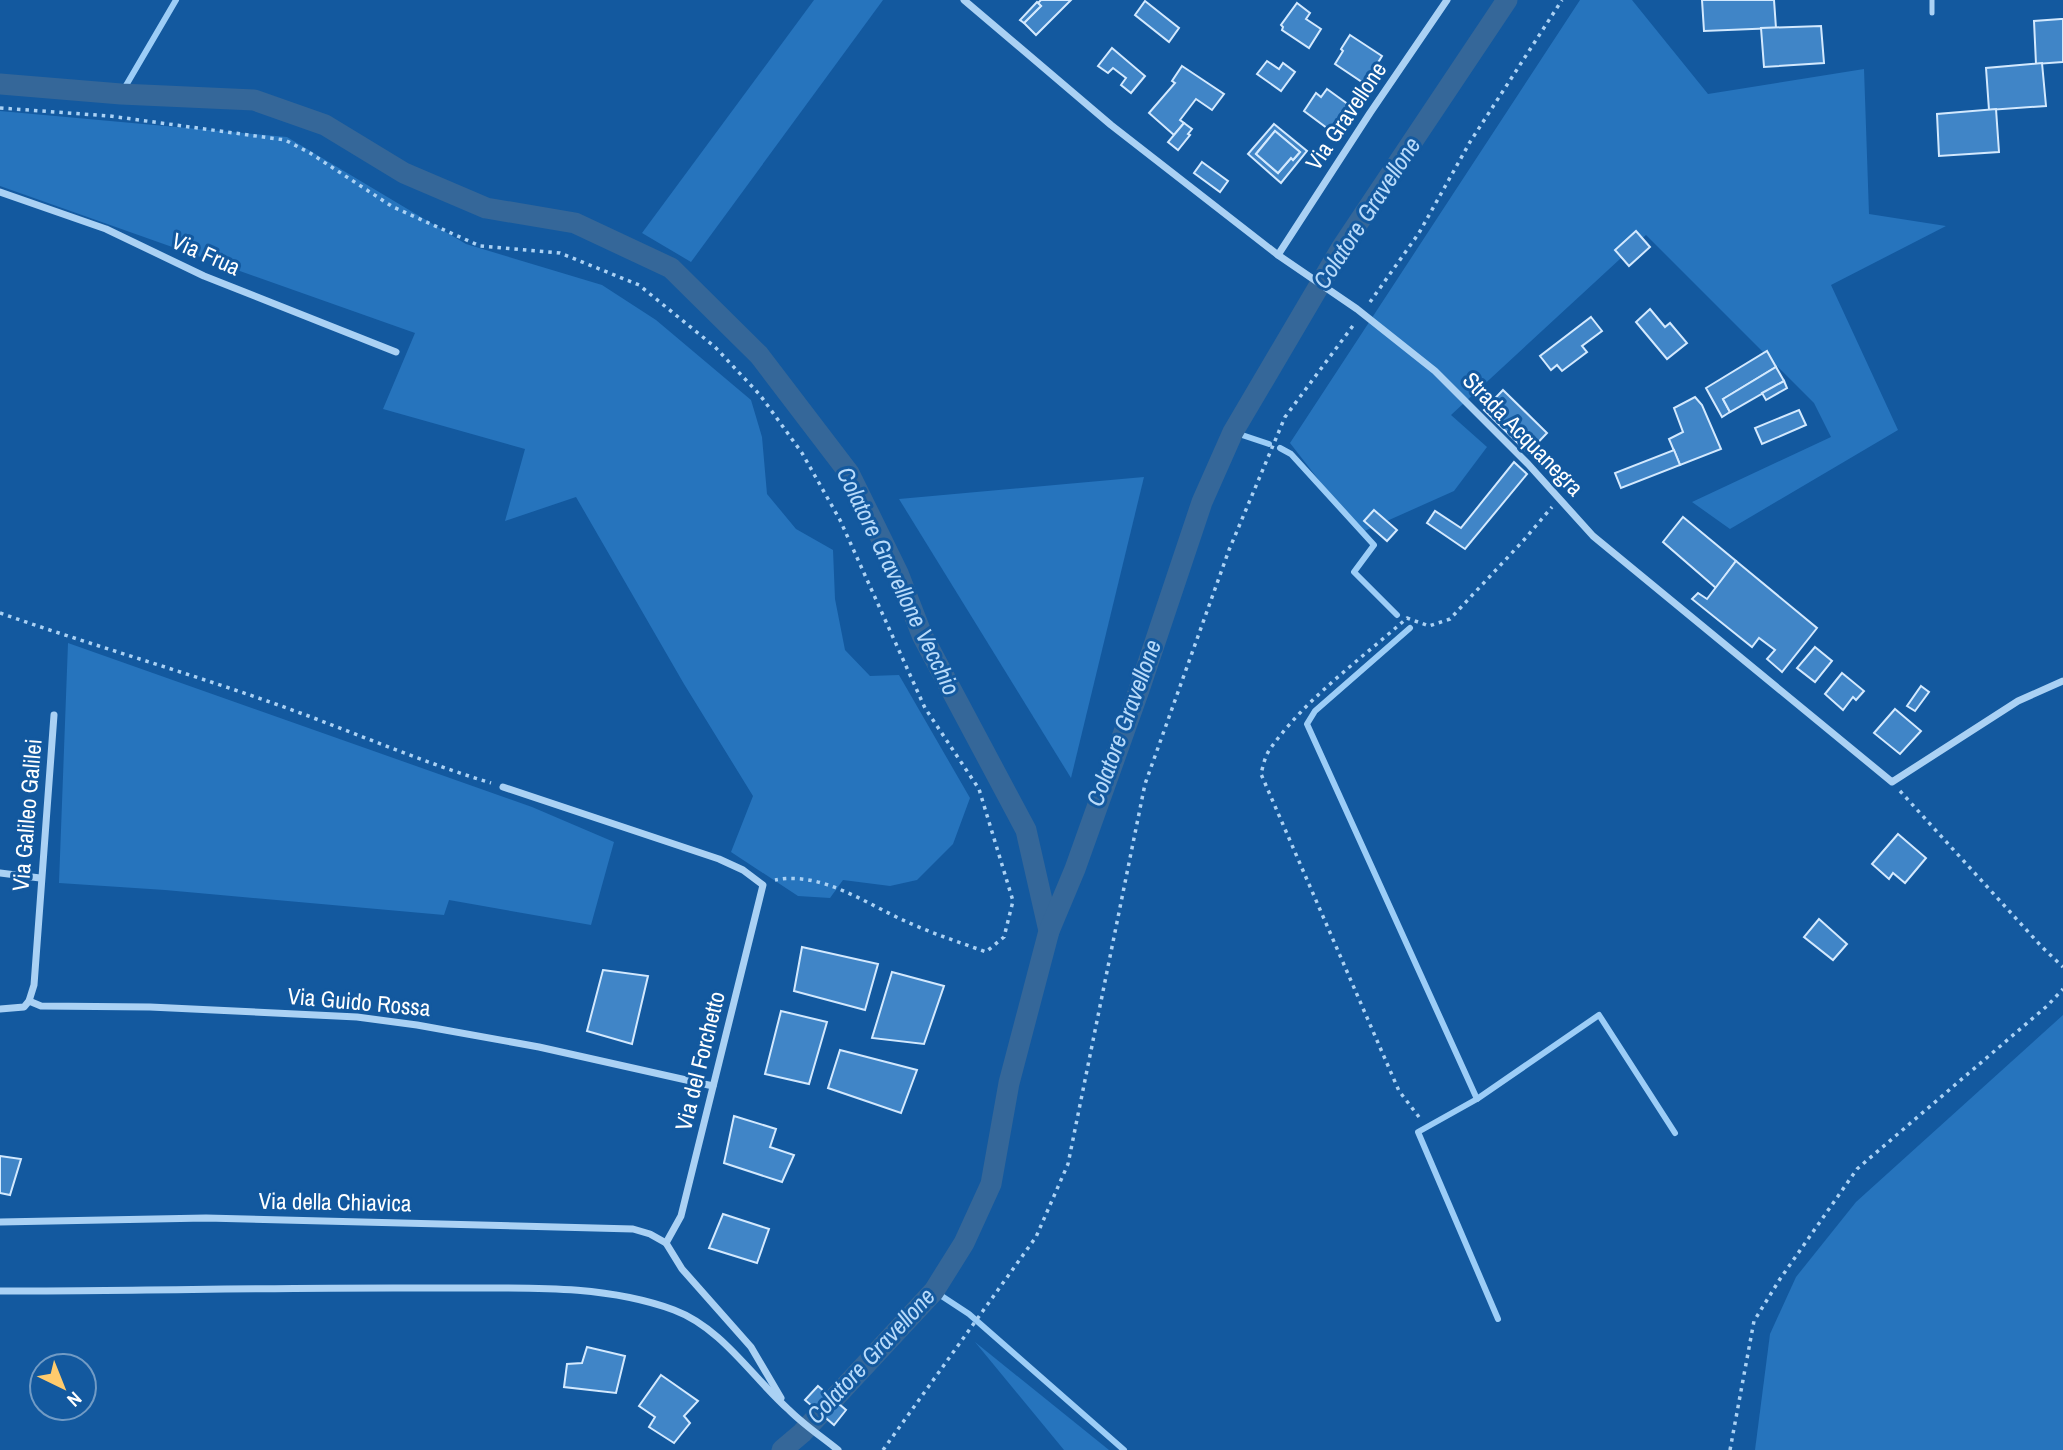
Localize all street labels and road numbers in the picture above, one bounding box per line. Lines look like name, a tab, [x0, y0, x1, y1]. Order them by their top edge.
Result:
street label: Via Gravellone	[1298, 55, 1393, 176]
street label: Via Frua	[167, 225, 246, 283]
street label: Strada Acquanegra	[1456, 365, 1591, 503]
street label: Via Galileo Galilei	[4, 738, 49, 892]
street label: Via Guido Rossa	[286, 980, 432, 1023]
street label: Via del Forchetto	[667, 988, 732, 1134]
street label: Via della Chiavica	[258, 1185, 412, 1218]

